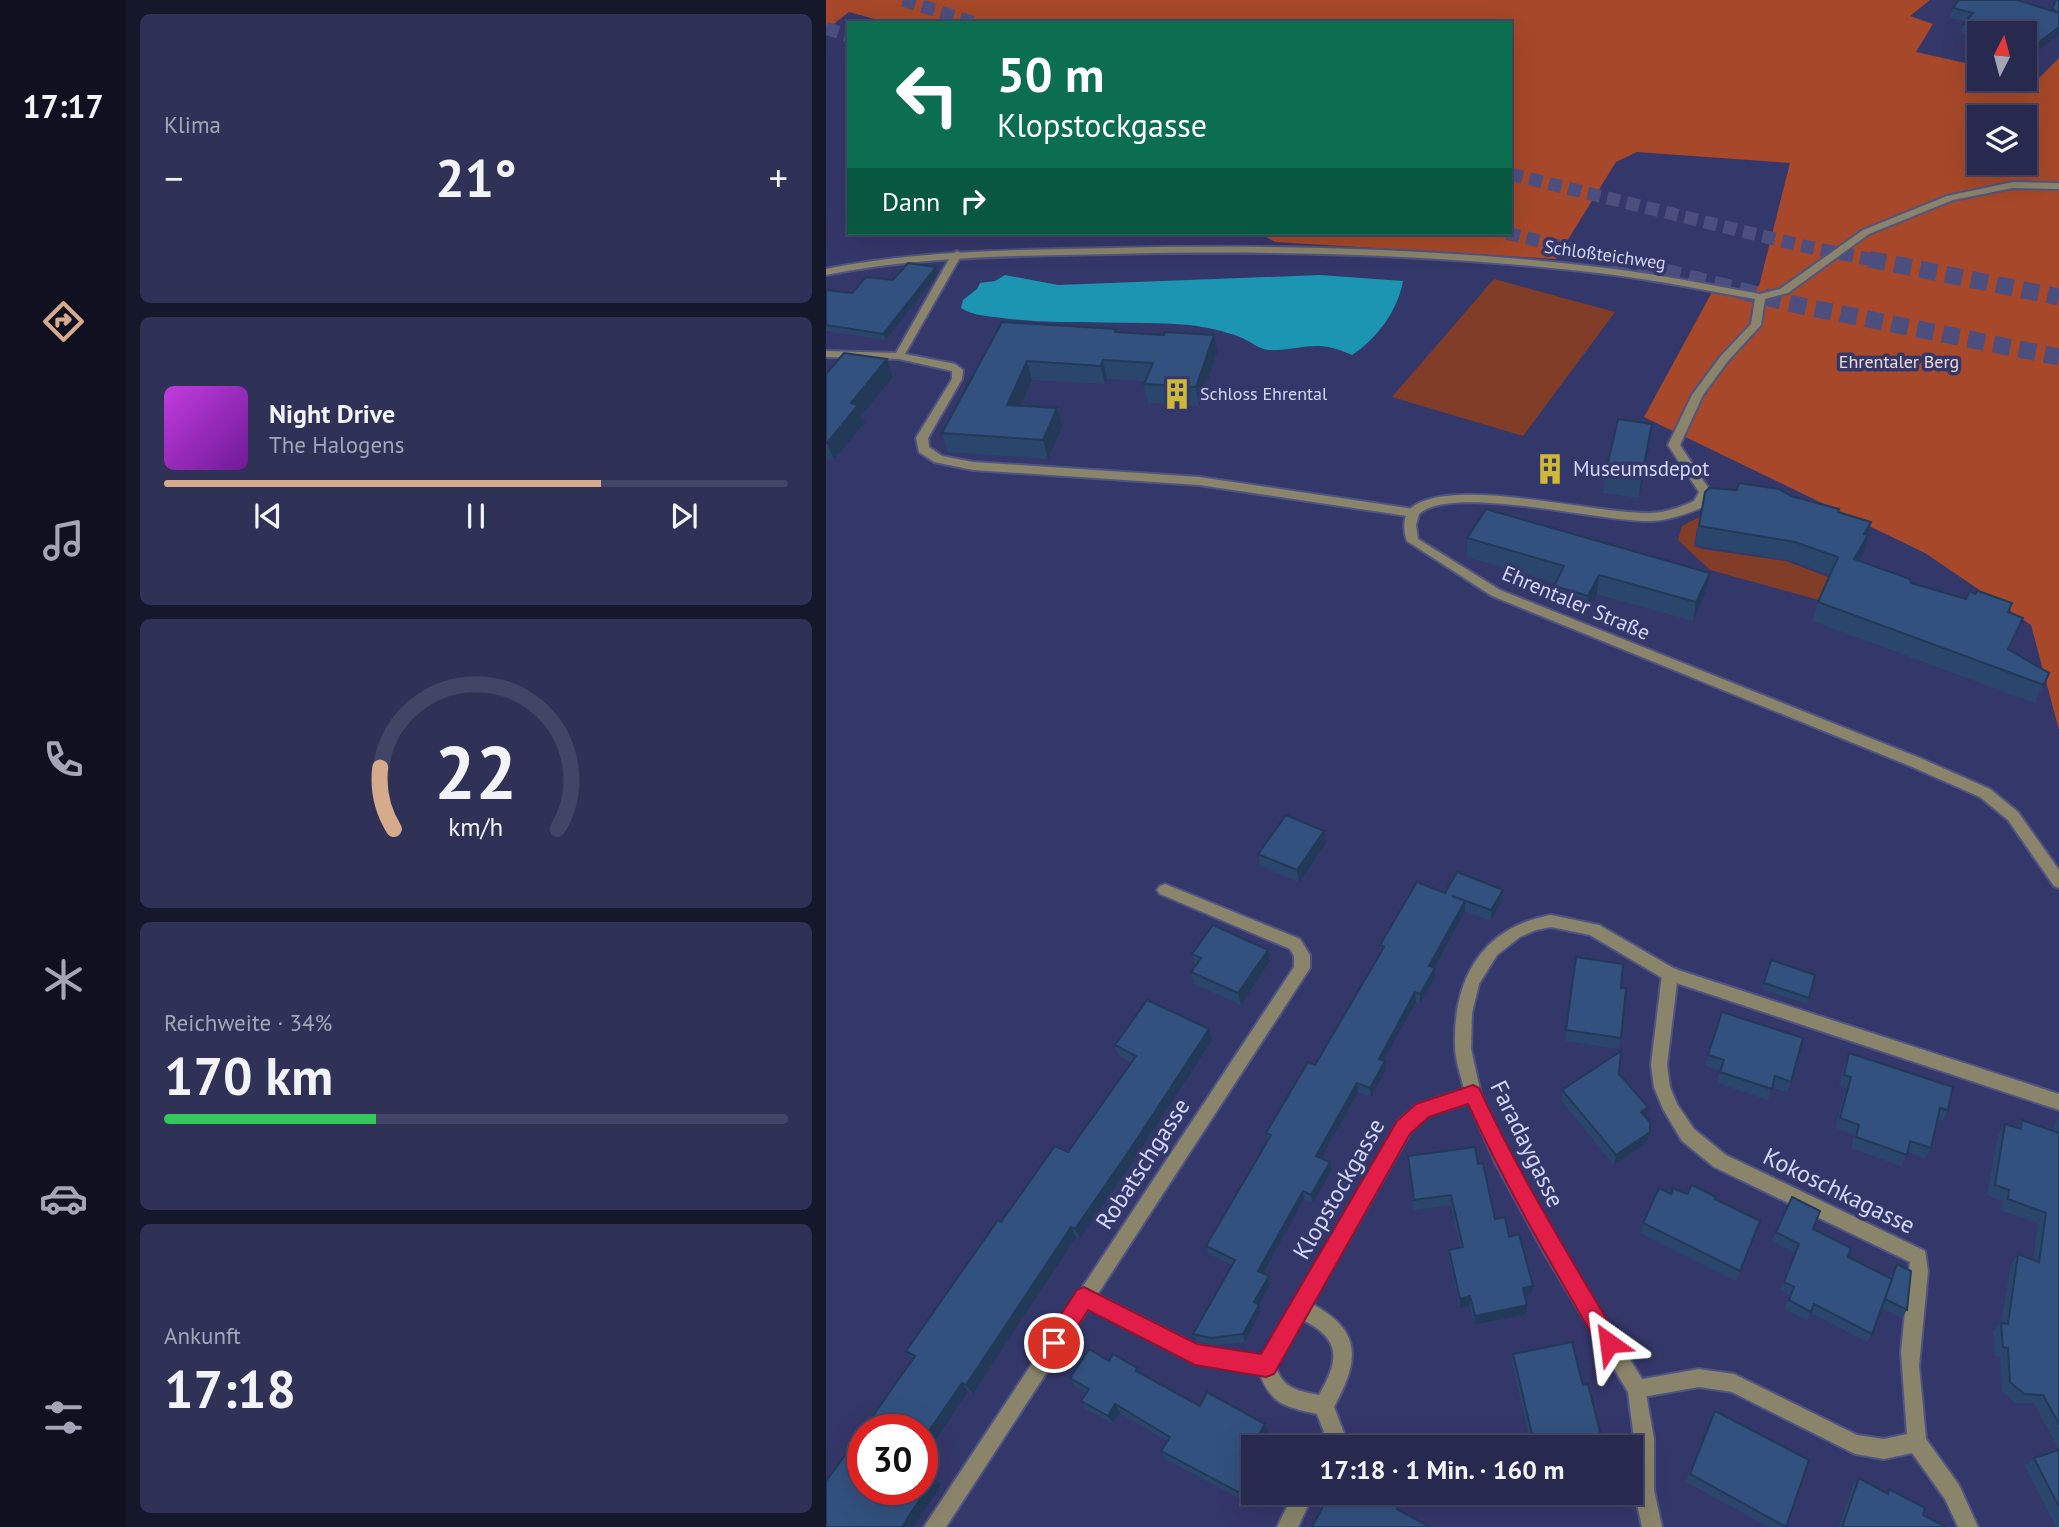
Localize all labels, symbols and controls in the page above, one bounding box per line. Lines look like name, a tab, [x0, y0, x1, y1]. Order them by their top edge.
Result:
north arrow	[1967, 21, 2037, 91]
map controls	[1967, 21, 2037, 175]
text: 50 m	[997, 42, 1104, 106]
icon: left	[882, 49, 973, 140]
text: 17:17	[22, 85, 104, 127]
text: Klopstockgasse	[997, 104, 1207, 146]
button: layers	[1967, 105, 2037, 175]
text: Klima	[164, 110, 221, 139]
text: 21°	[435, 144, 517, 211]
text: −	[164, 153, 183, 202]
text: +	[769, 153, 788, 202]
icon: right	[954, 182, 992, 220]
text: Dann	[882, 185, 940, 218]
street label: Schloßteichweg	[1543, 235, 1667, 274]
icon: directions	[39, 297, 88, 346]
park label: Ehrentaler Berg	[1839, 350, 1959, 373]
building icon: Schloss Ehrental	[1160, 377, 1194, 411]
place label: Schloss Ehrental	[1200, 382, 1328, 405]
text: Night Drive	[269, 397, 395, 430]
text: The Halogens	[269, 430, 404, 459]
building icon: Museumsdepot	[1533, 452, 1567, 486]
place label: Museumsdepot	[1573, 455, 1709, 482]
icon: previous	[249, 497, 287, 535]
icon: pause	[457, 497, 495, 535]
icon: next	[665, 497, 703, 535]
icon: music	[39, 516, 88, 565]
street label: Ehrentaler Straße	[1498, 559, 1654, 646]
text: 22	[435, 726, 517, 820]
icon: phone	[39, 735, 88, 784]
text: km/h	[449, 811, 503, 843]
icon: climate	[39, 955, 88, 1004]
text: Reichweite · 34%	[164, 1008, 332, 1037]
text: 170 km	[164, 1042, 333, 1109]
street label: Faradaygasse	[1483, 1075, 1571, 1212]
street label: Robatschgasse	[1089, 1092, 1196, 1235]
street label: Klopstockgasse	[1286, 1113, 1391, 1265]
street label: Kokoschkagasse	[1758, 1140, 1920, 1241]
icon: car	[39, 1174, 88, 1223]
position arrow	[1572, 1306, 1646, 1380]
pin	[1024, 1313, 1084, 1373]
text: Ankunft	[164, 1321, 241, 1350]
icon: arrive	[1035, 1324, 1073, 1362]
text: 17:18	[164, 1355, 296, 1422]
icon: filters	[39, 1393, 88, 1442]
speed limit sign: 30	[847, 1414, 938, 1505]
text: 17:18 · 1 Min. · 160 m	[1319, 1453, 1565, 1486]

